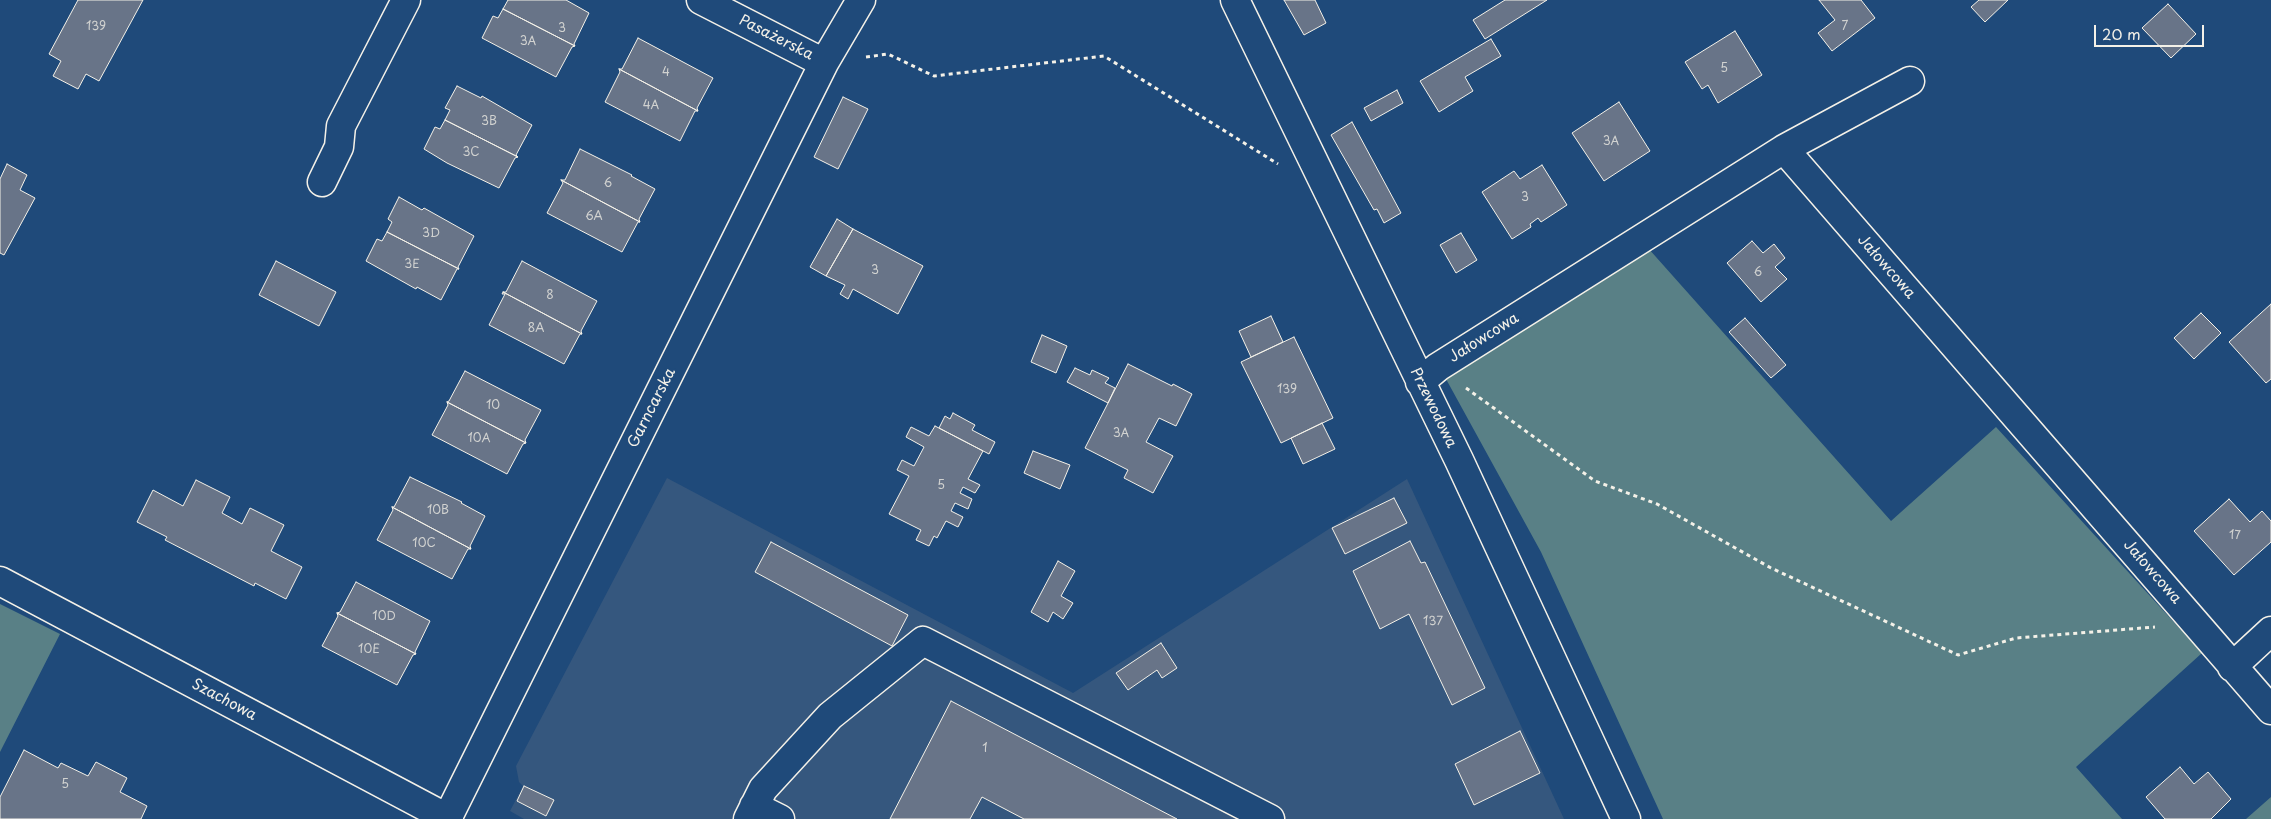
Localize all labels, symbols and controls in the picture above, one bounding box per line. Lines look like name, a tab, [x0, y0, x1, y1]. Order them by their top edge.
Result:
street label: Pasażerska	[736, 12, 816, 64]
scale bar	[2096, 15, 2206, 47]
house number: 139	[86, 20, 106, 34]
house number: 7	[1842, 20, 1848, 34]
house number: 3	[558, 22, 566, 36]
text: 20 m	[2102, 22, 2141, 45]
house number: 3A	[520, 35, 536, 49]
house number: 5	[1720, 62, 1728, 76]
house number: 4	[662, 66, 670, 80]
house number: 4A	[643, 99, 659, 113]
house number: 3B	[481, 115, 497, 129]
house number: 3A	[1603, 135, 1619, 149]
house number: 3C	[462, 146, 480, 160]
house number: 6	[604, 177, 612, 191]
house number: 3	[1521, 191, 1529, 205]
house number: 6A	[585, 210, 603, 224]
house number: 3D	[422, 227, 440, 241]
street label: Jałowcowa	[1853, 231, 1919, 303]
house number: 3E	[404, 258, 420, 272]
house number: 3	[871, 264, 879, 278]
house number: 6	[1754, 266, 1762, 280]
house number: 8	[546, 289, 554, 303]
street label: Jałowcowa	[1446, 309, 1522, 367]
house number: 8A	[528, 322, 544, 336]
street label: Garncarska	[624, 365, 680, 451]
street label: Przewodowa	[1406, 365, 1460, 451]
house number: 139	[1277, 383, 1297, 397]
house number: 10	[486, 399, 500, 413]
house number: 3A	[1113, 427, 1129, 441]
house number: 10A	[467, 432, 491, 446]
house number: 5	[937, 479, 945, 493]
house number: 10B	[427, 504, 449, 518]
house number: 17	[2229, 529, 2241, 543]
street label: Jałowcowa	[2119, 536, 2185, 608]
house number: 10C	[412, 537, 436, 551]
house number: 10D	[372, 610, 396, 624]
house number: 137	[1423, 615, 1443, 629]
house number: 10E	[358, 643, 380, 657]
street label: Szachowa	[189, 675, 259, 725]
house number: 1	[982, 742, 988, 756]
house number: 5	[61, 778, 69, 792]

